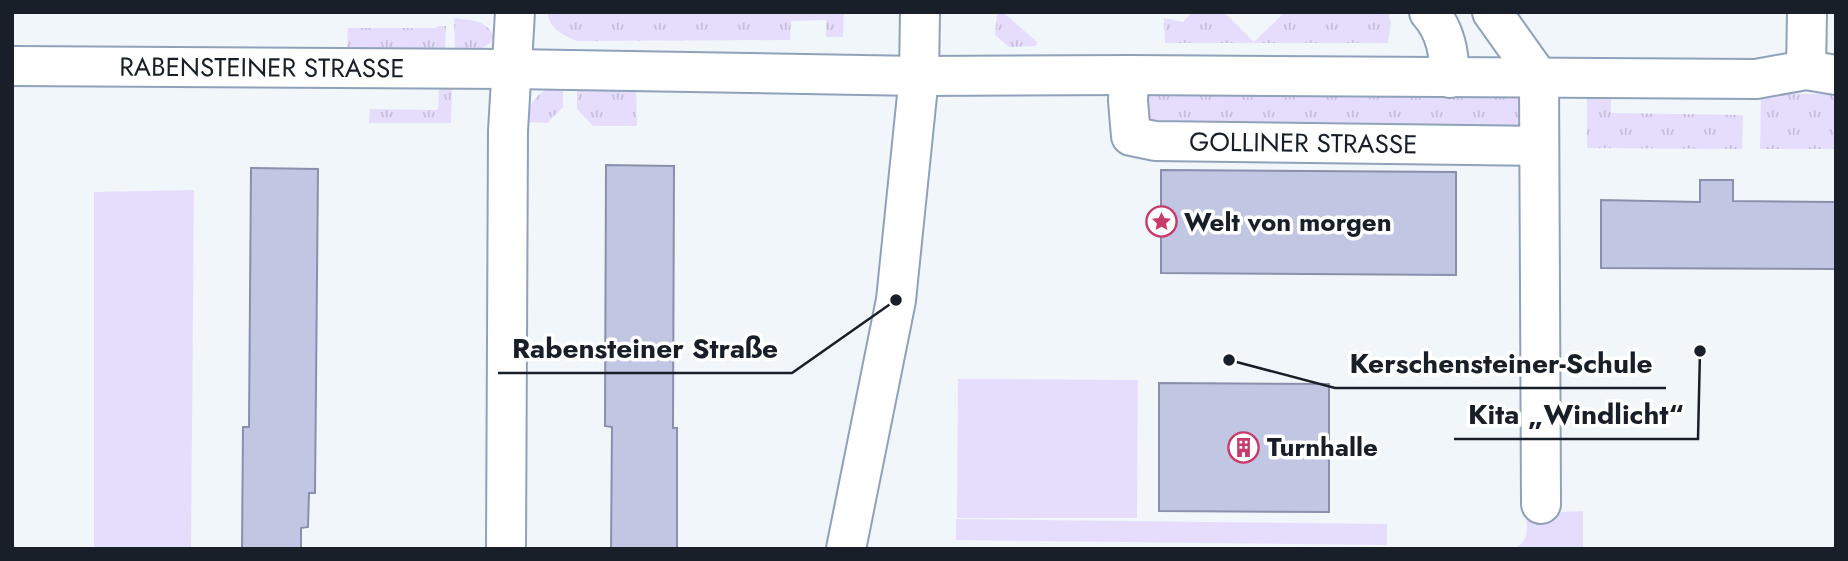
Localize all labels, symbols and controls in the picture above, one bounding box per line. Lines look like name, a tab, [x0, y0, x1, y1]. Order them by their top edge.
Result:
street label: RABENSTEINER STRASSE	[119, 48, 405, 87]
street label: GOLLINER STRASSE	[1189, 122, 1418, 163]
place label: Welt von morgen	[1184, 203, 1392, 241]
place icon: Welt von morgen	[1144, 205, 1178, 239]
callout: Rabensteiner Straße	[498, 324, 792, 373]
text: Rabensteiner Straße	[512, 328, 778, 369]
callout: Kerschensteiner-Schule	[1335, 339, 1666, 388]
text: Kerschensteiner-Schule	[1349, 343, 1653, 384]
callout: Kita „Windlicht“	[1454, 390, 1698, 439]
text: Kita „Windlicht“	[1468, 394, 1684, 435]
place label: Turnhalle	[1267, 428, 1378, 466]
building icon: Turnhalle	[1227, 430, 1261, 464]

